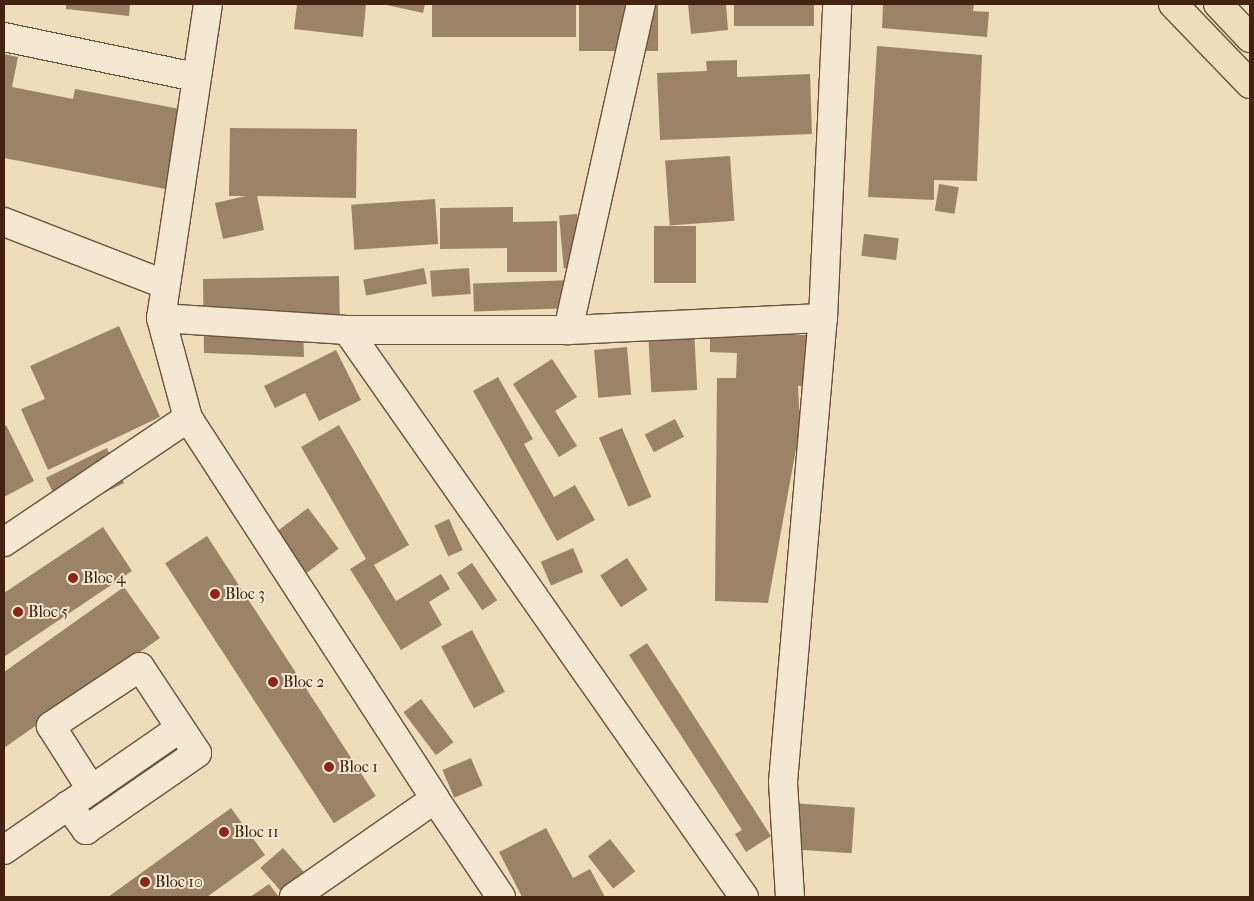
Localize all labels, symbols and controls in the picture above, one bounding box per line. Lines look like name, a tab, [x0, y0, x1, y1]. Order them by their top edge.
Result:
place label: Bloc 4	[83, 568, 126, 588]
marker: Bloc 4	[67, 572, 79, 584]
place label: Bloc 3	[225, 584, 265, 604]
marker: Bloc 3	[209, 588, 221, 600]
place label: Bloc 5	[28, 602, 68, 622]
marker: Bloc 5	[12, 606, 24, 618]
place label: Bloc 2	[283, 672, 325, 692]
marker: Bloc 2	[267, 676, 279, 688]
place label: Bloc 1	[339, 757, 378, 777]
marker: Bloc 1	[323, 761, 335, 773]
place label: Bloc 11	[234, 822, 279, 842]
marker: Bloc 11	[218, 826, 230, 838]
place label: Bloc 10	[155, 872, 203, 892]
marker: Bloc 10	[139, 876, 151, 888]

